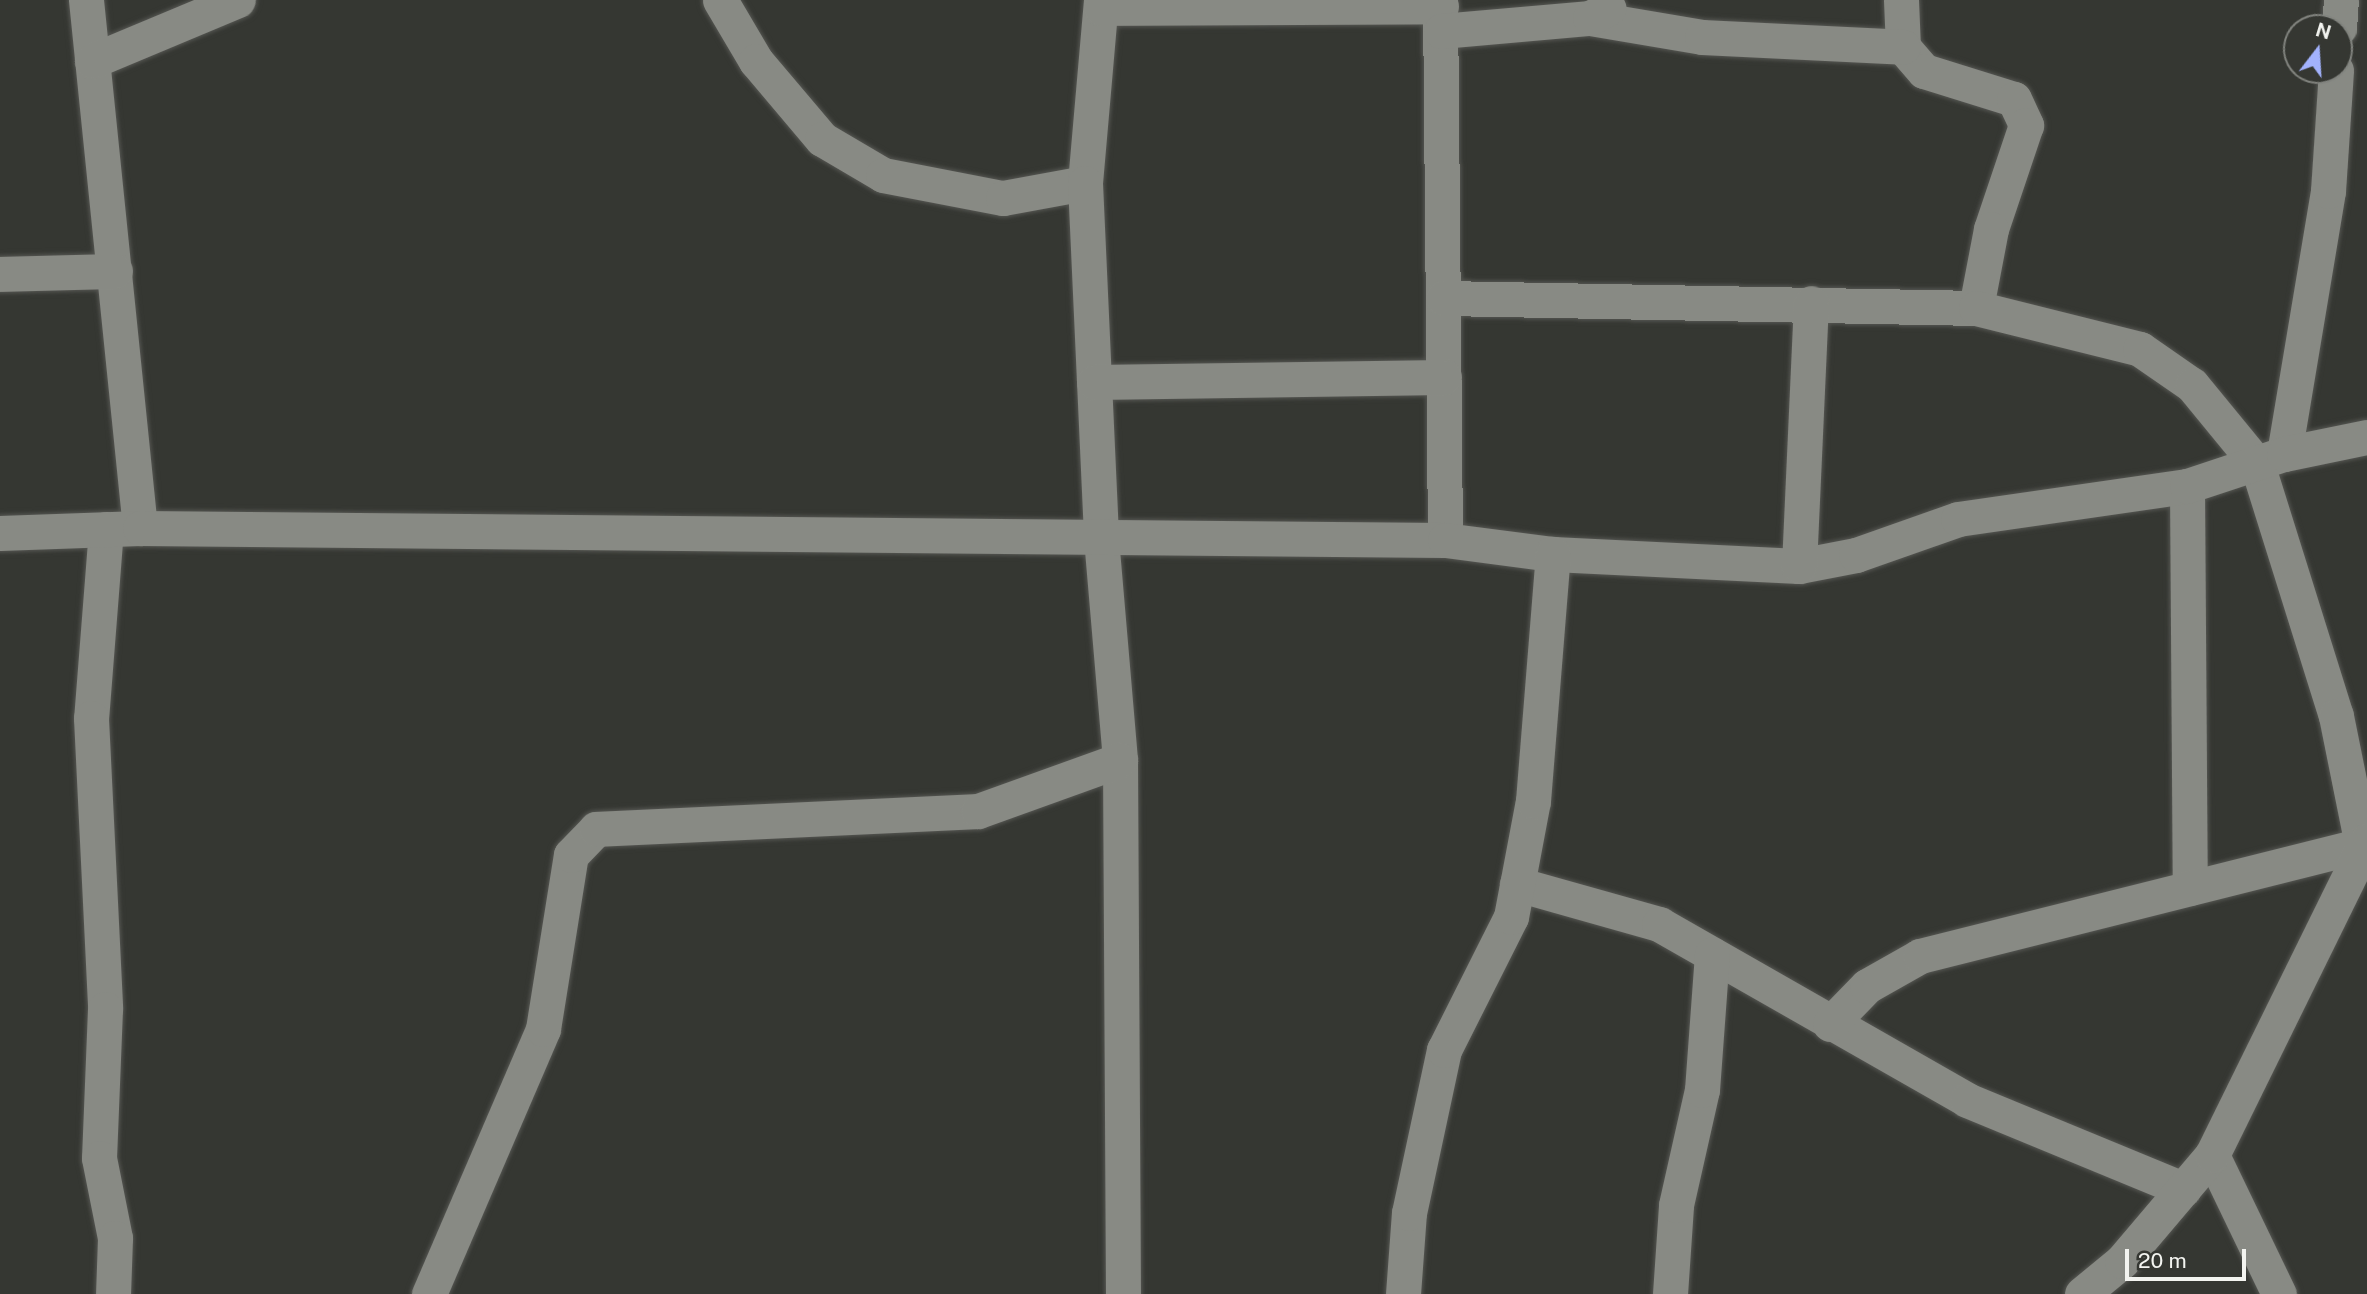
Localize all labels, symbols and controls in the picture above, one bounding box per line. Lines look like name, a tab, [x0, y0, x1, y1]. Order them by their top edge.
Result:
north arrow	[2283, 14, 2353, 84]
text: N	[2313, 18, 2334, 44]
scale bar	[2129, 1234, 2250, 1278]
text: 20 m	[2138, 1248, 2187, 1273]

